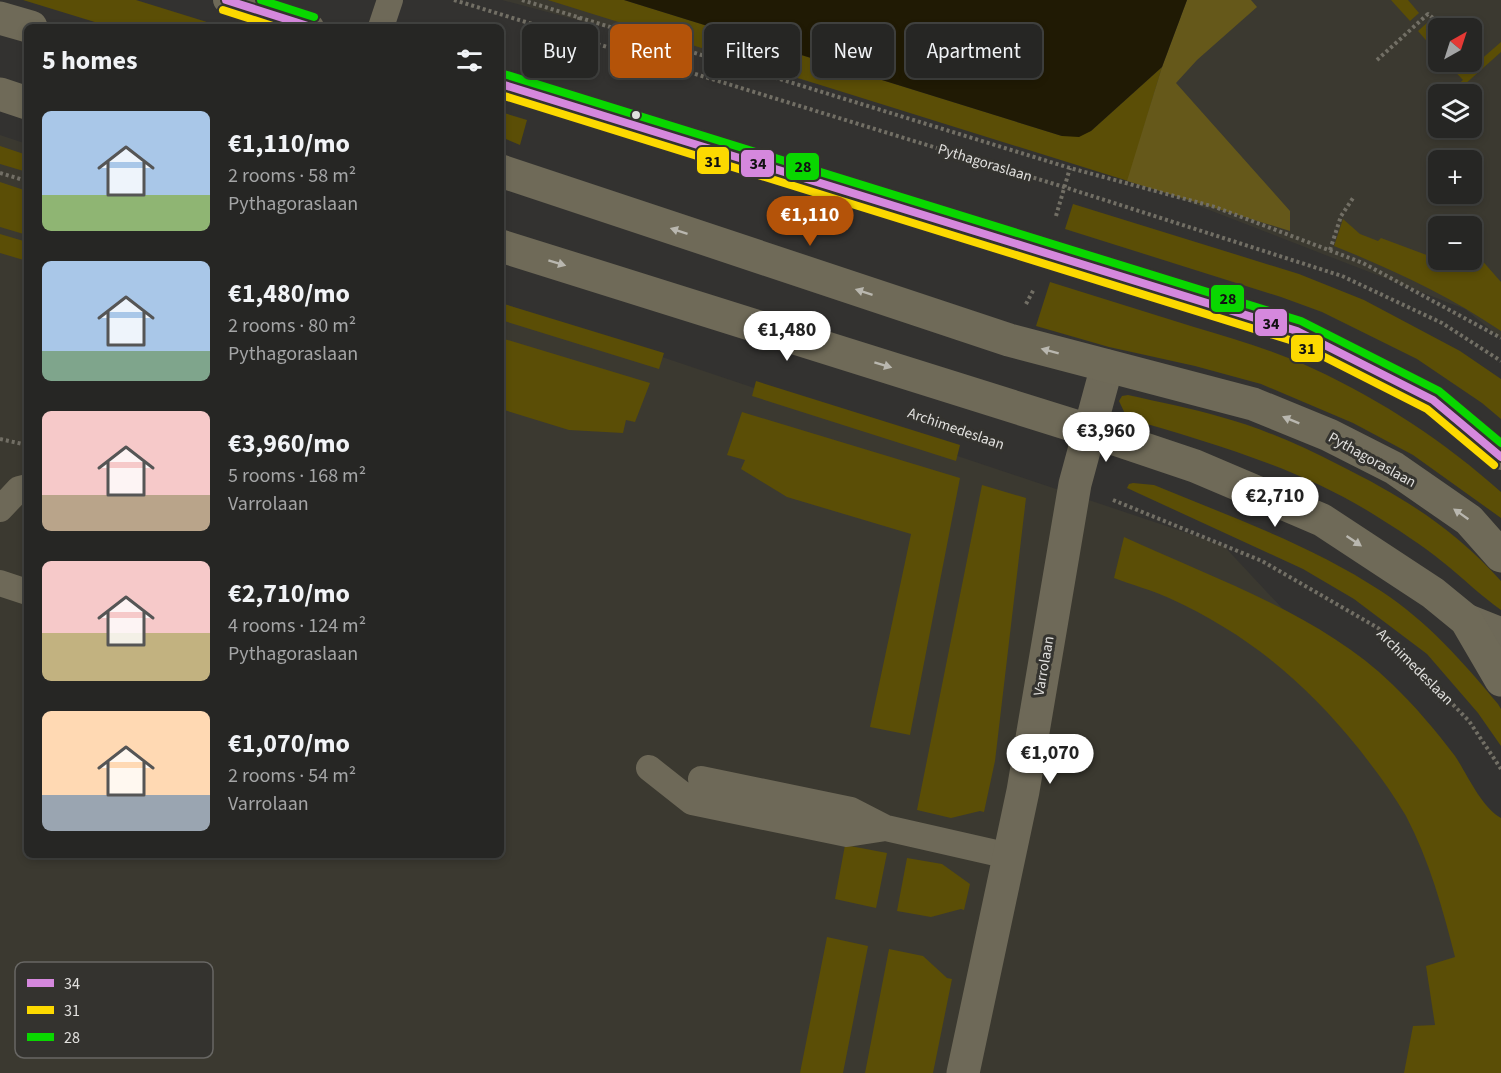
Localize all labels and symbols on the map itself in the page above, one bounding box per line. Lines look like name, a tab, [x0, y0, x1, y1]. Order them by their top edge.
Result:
north arrow	[1428, 18, 1482, 72]
unlabelled marker	[630, 109, 642, 121]
street label: Pythagoraslaan	[935, 139, 1035, 187]
line badge: 31	[696, 146, 730, 175]
line badge: 34	[740, 149, 775, 178]
text: 31	[705, 151, 721, 173]
line badge: 28	[785, 152, 820, 181]
text: 34	[750, 153, 767, 175]
text: 28	[795, 156, 811, 178]
pin: €1,110	[761, 196, 859, 247]
one-way arrow	[670, 225, 688, 235]
one-way arrow	[548, 259, 566, 268]
line badge: 28	[1210, 284, 1245, 313]
one-way arrow	[855, 287, 873, 297]
text: 28	[1220, 288, 1236, 310]
line badge: 34	[1254, 308, 1288, 337]
pin: €1,480	[738, 311, 836, 362]
text: 34	[1263, 313, 1280, 335]
line badge: 31	[1290, 334, 1324, 363]
text: 31	[1299, 338, 1315, 360]
one-way arrow	[1041, 346, 1059, 356]
one-way arrow	[874, 361, 892, 370]
street label: Archimedeslaan	[905, 403, 1007, 455]
pin: €3,960	[1057, 412, 1155, 463]
one-way arrow	[1282, 414, 1300, 424]
street label: Pythagoraslaan	[1324, 427, 1420, 493]
pin: €2,710	[1226, 477, 1324, 528]
one-way arrow	[1453, 508, 1469, 520]
one-way arrow	[1346, 535, 1362, 547]
street label: Archimedeslaan	[1372, 624, 1458, 710]
street label: Varrolaan	[1028, 634, 1060, 698]
pin: €1,070	[1001, 734, 1099, 785]
legend	[15, 962, 213, 1058]
text: 34	[64, 973, 80, 995]
text: 31	[64, 1000, 80, 1022]
text: 28	[64, 1027, 80, 1049]

